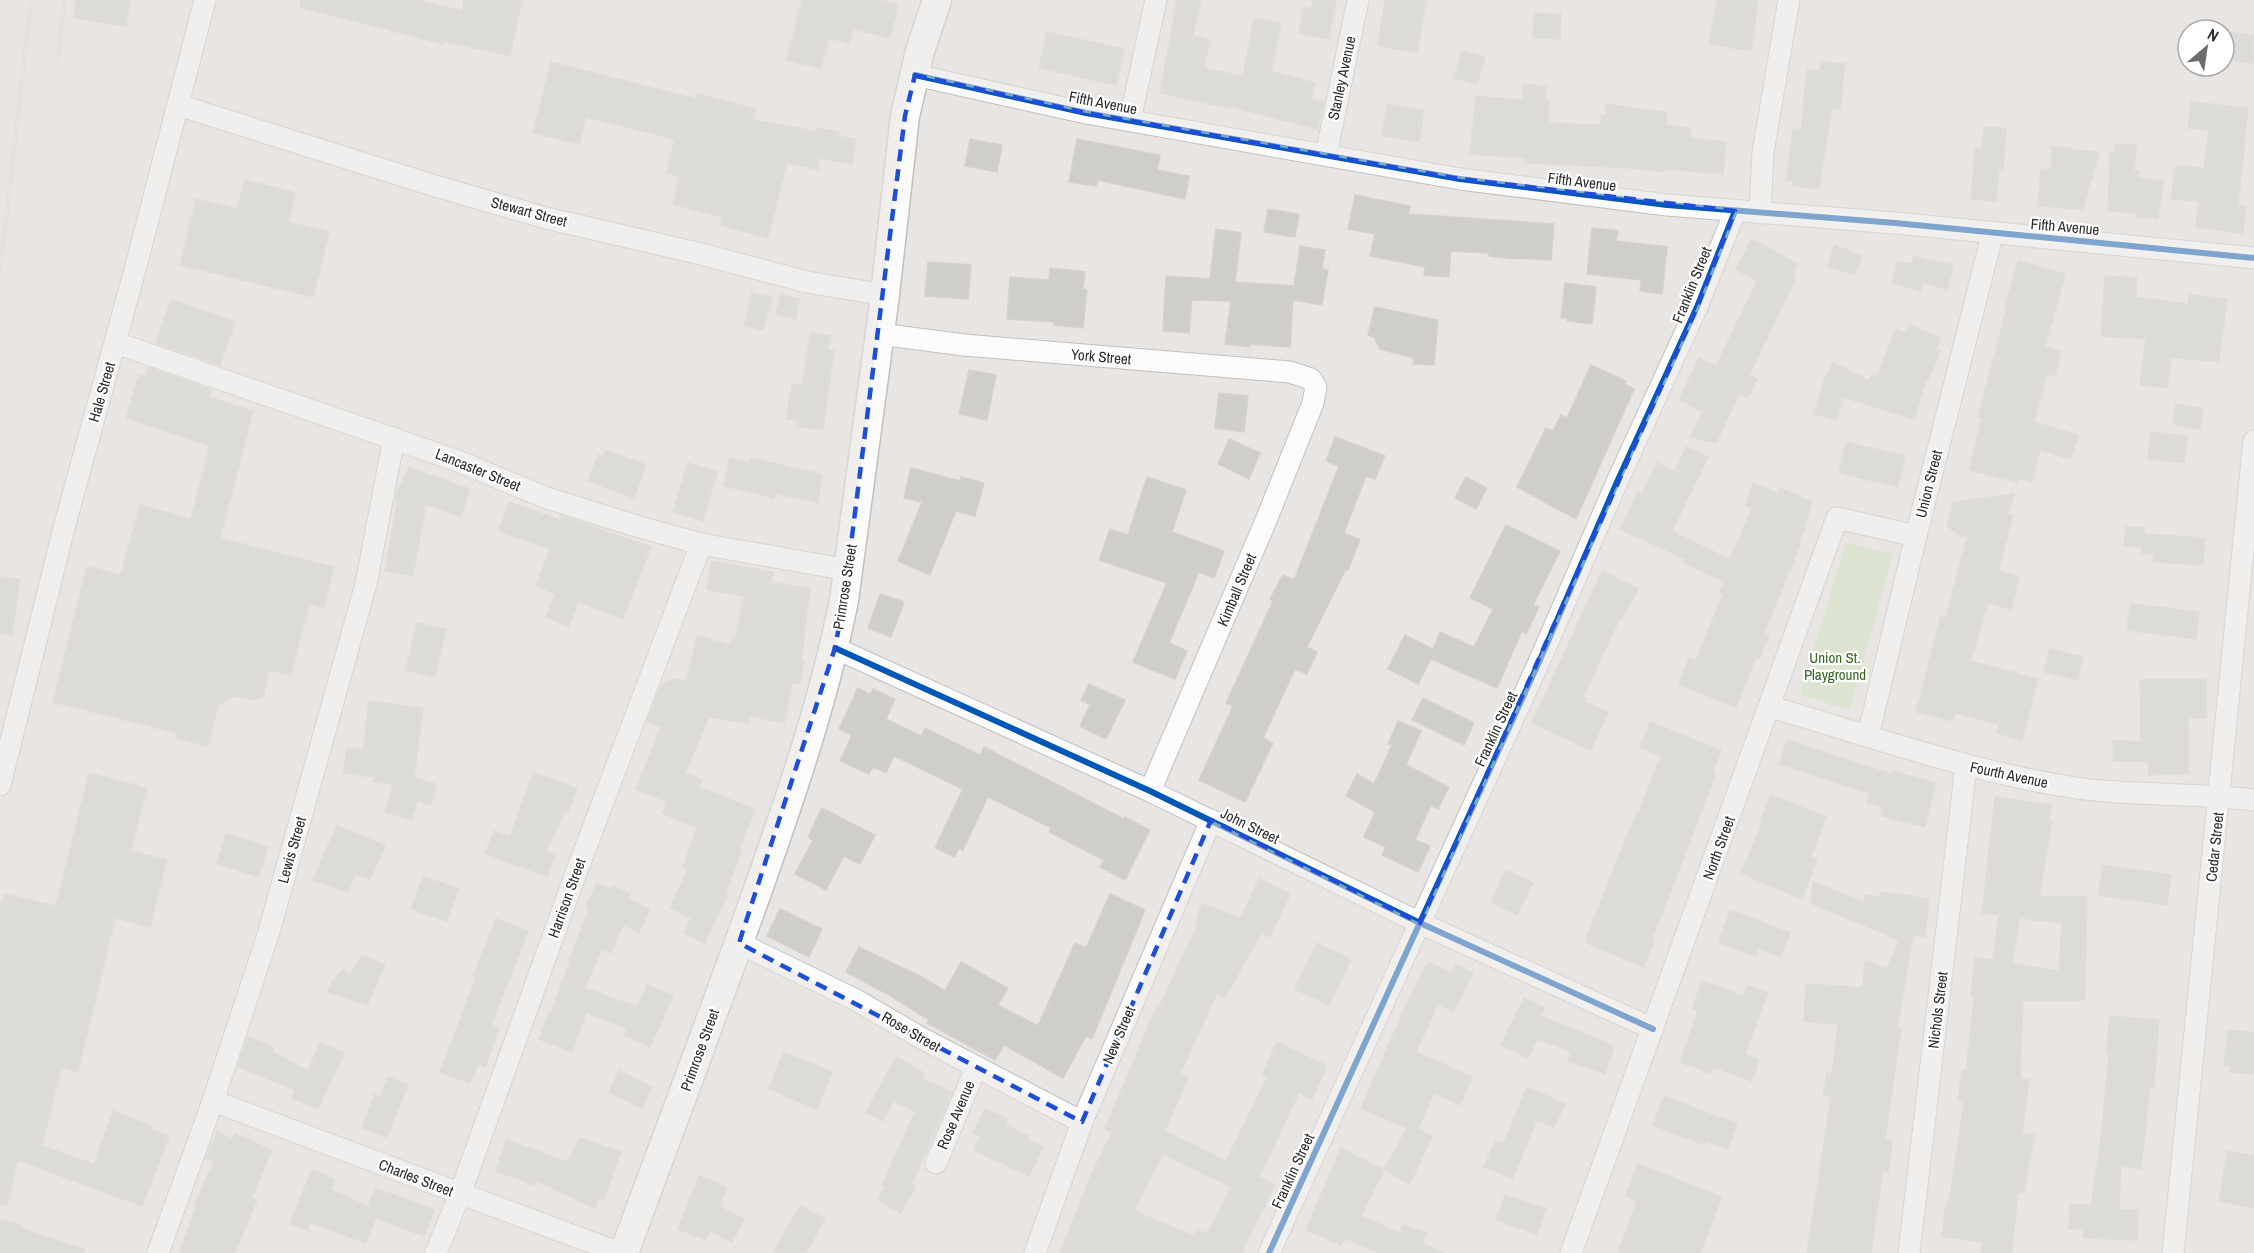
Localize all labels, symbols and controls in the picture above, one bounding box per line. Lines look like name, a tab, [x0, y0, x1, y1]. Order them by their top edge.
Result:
north arrow	[2176, 18, 2236, 78]
text: N	[2204, 23, 2223, 47]
street label: Stanley Avenue	[1322, 34, 1361, 122]
street label: Fifth Avenue	[1067, 86, 1139, 119]
street label: Fifth Avenue	[1547, 167, 1618, 196]
street label: Stewart Street	[489, 191, 570, 232]
street label: Fifth Avenue	[2030, 213, 2100, 240]
street label: Franklin Street	[1667, 243, 1717, 326]
street label: York Street	[1070, 343, 1133, 370]
street label: Hale Street	[83, 359, 120, 424]
street label: Lancaster Street	[432, 443, 524, 496]
street label: Union Street	[1910, 447, 1947, 520]
street label: Primrose Street	[827, 542, 862, 631]
street label: Kimball Street	[1212, 550, 1262, 629]
park label: Union St. Playground	[1804, 647, 1866, 685]
street label: Franklin Street	[1469, 687, 1522, 770]
street label: Fourth Avenue	[1968, 756, 2050, 793]
street label: John Street	[1217, 802, 1284, 849]
street label: Cedar Street	[2200, 811, 2229, 883]
street label: North Street	[1697, 813, 1740, 883]
street label: Lewis Street	[272, 814, 311, 886]
street label: Harrison Street	[542, 855, 591, 941]
street label: Nichols Street	[1922, 970, 1953, 1050]
street label: New Street	[1097, 1002, 1140, 1067]
street label: Primrose Street	[675, 1005, 724, 1094]
street label: Rose Street	[878, 1006, 945, 1057]
street label: Rose Avenue	[932, 1077, 980, 1152]
street label: Franklin Street	[1266, 1129, 1319, 1212]
street label: Charles Street	[376, 1154, 457, 1202]

